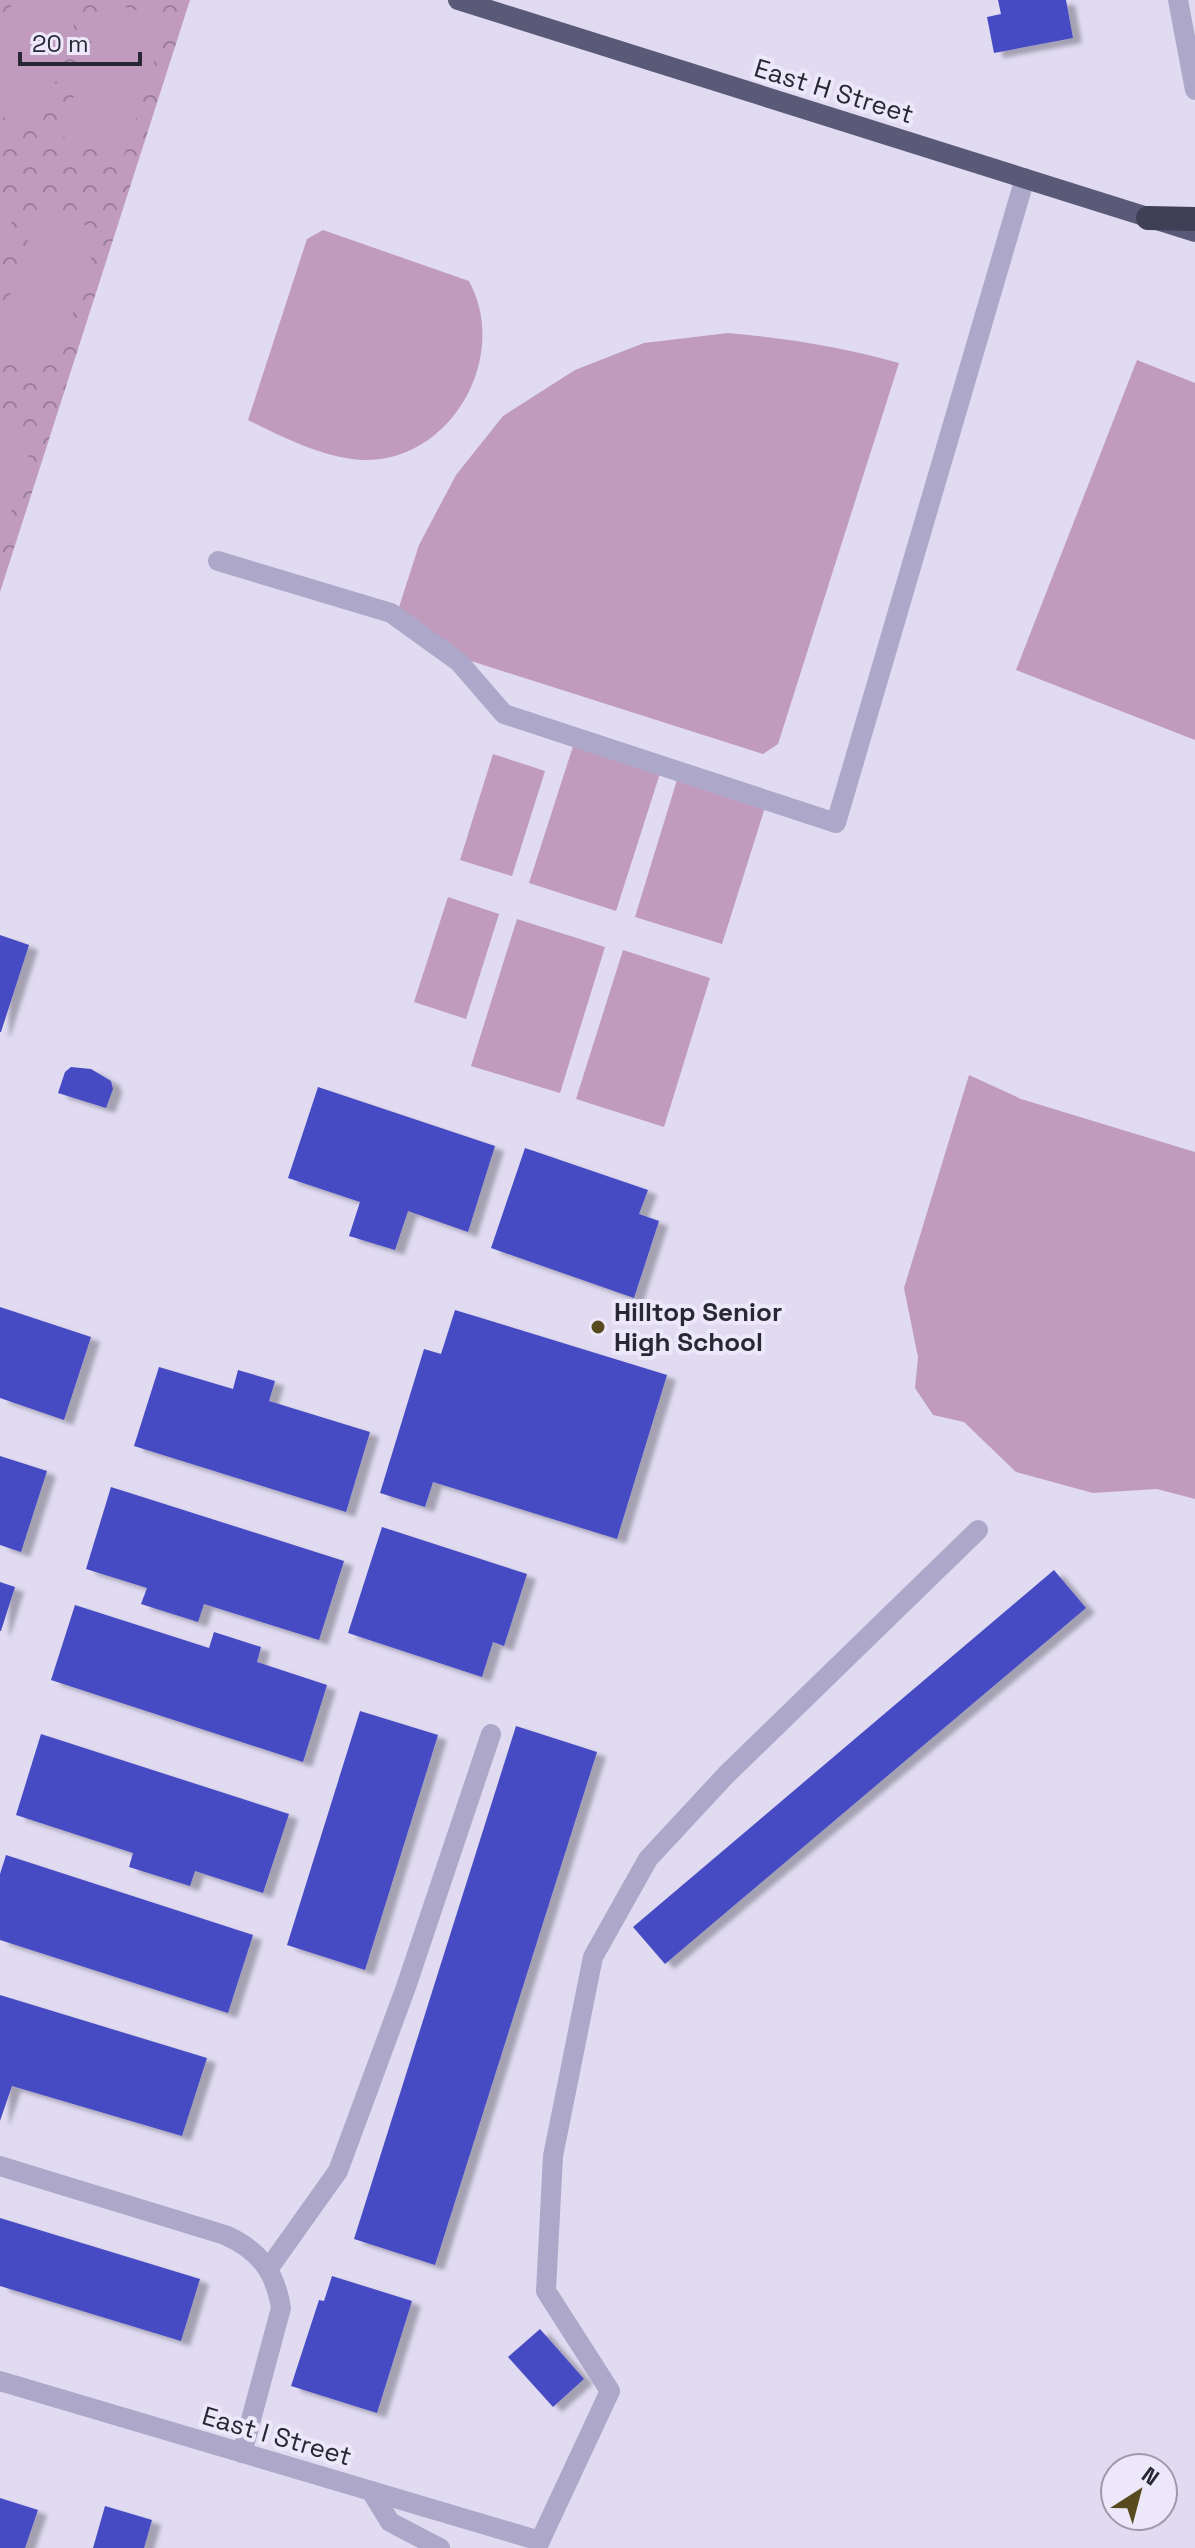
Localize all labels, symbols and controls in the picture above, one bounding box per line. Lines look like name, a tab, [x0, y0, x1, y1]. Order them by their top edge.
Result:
scale bar	[20, 16, 140, 66]
text: 20 m	[32, 28, 89, 59]
street label: East H Street	[750, 51, 918, 131]
place label: Hilltop Senior High School	[614, 1295, 782, 1359]
marker: Hilltop Senior High School	[589, 1318, 607, 1336]
street label: East I Street	[198, 2398, 356, 2474]
north arrow	[1099, 2452, 1179, 2532]
text: N	[1137, 2460, 1165, 2491]

